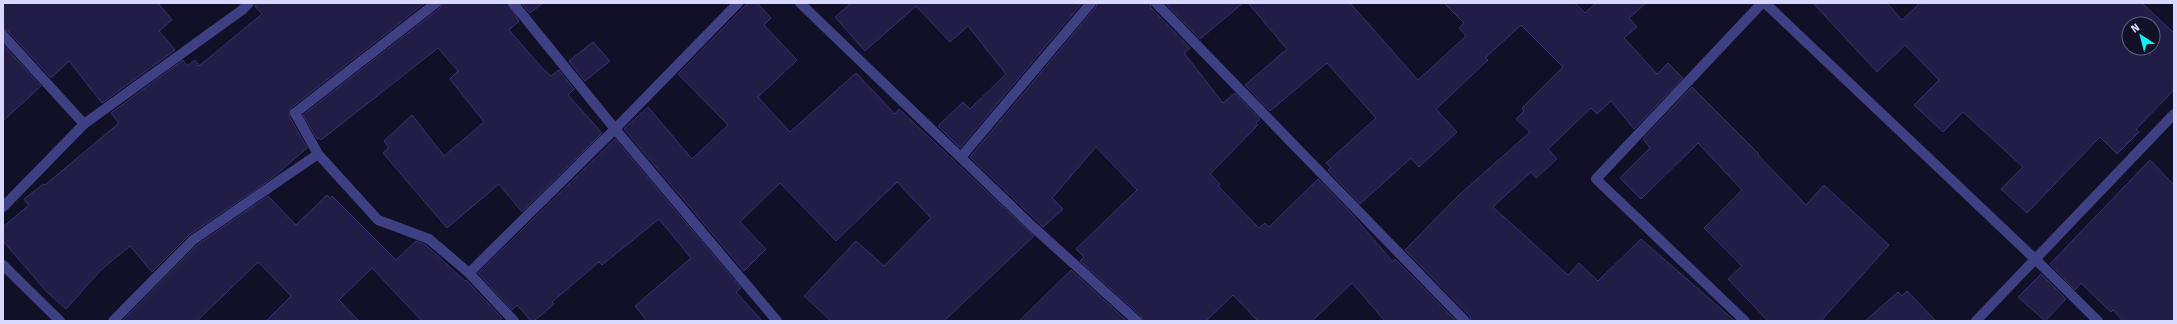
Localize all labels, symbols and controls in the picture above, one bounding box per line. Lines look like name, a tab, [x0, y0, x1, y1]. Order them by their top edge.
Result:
north arrow	[2121, 16, 2161, 56]
text: N	[2129, 21, 2142, 36]

